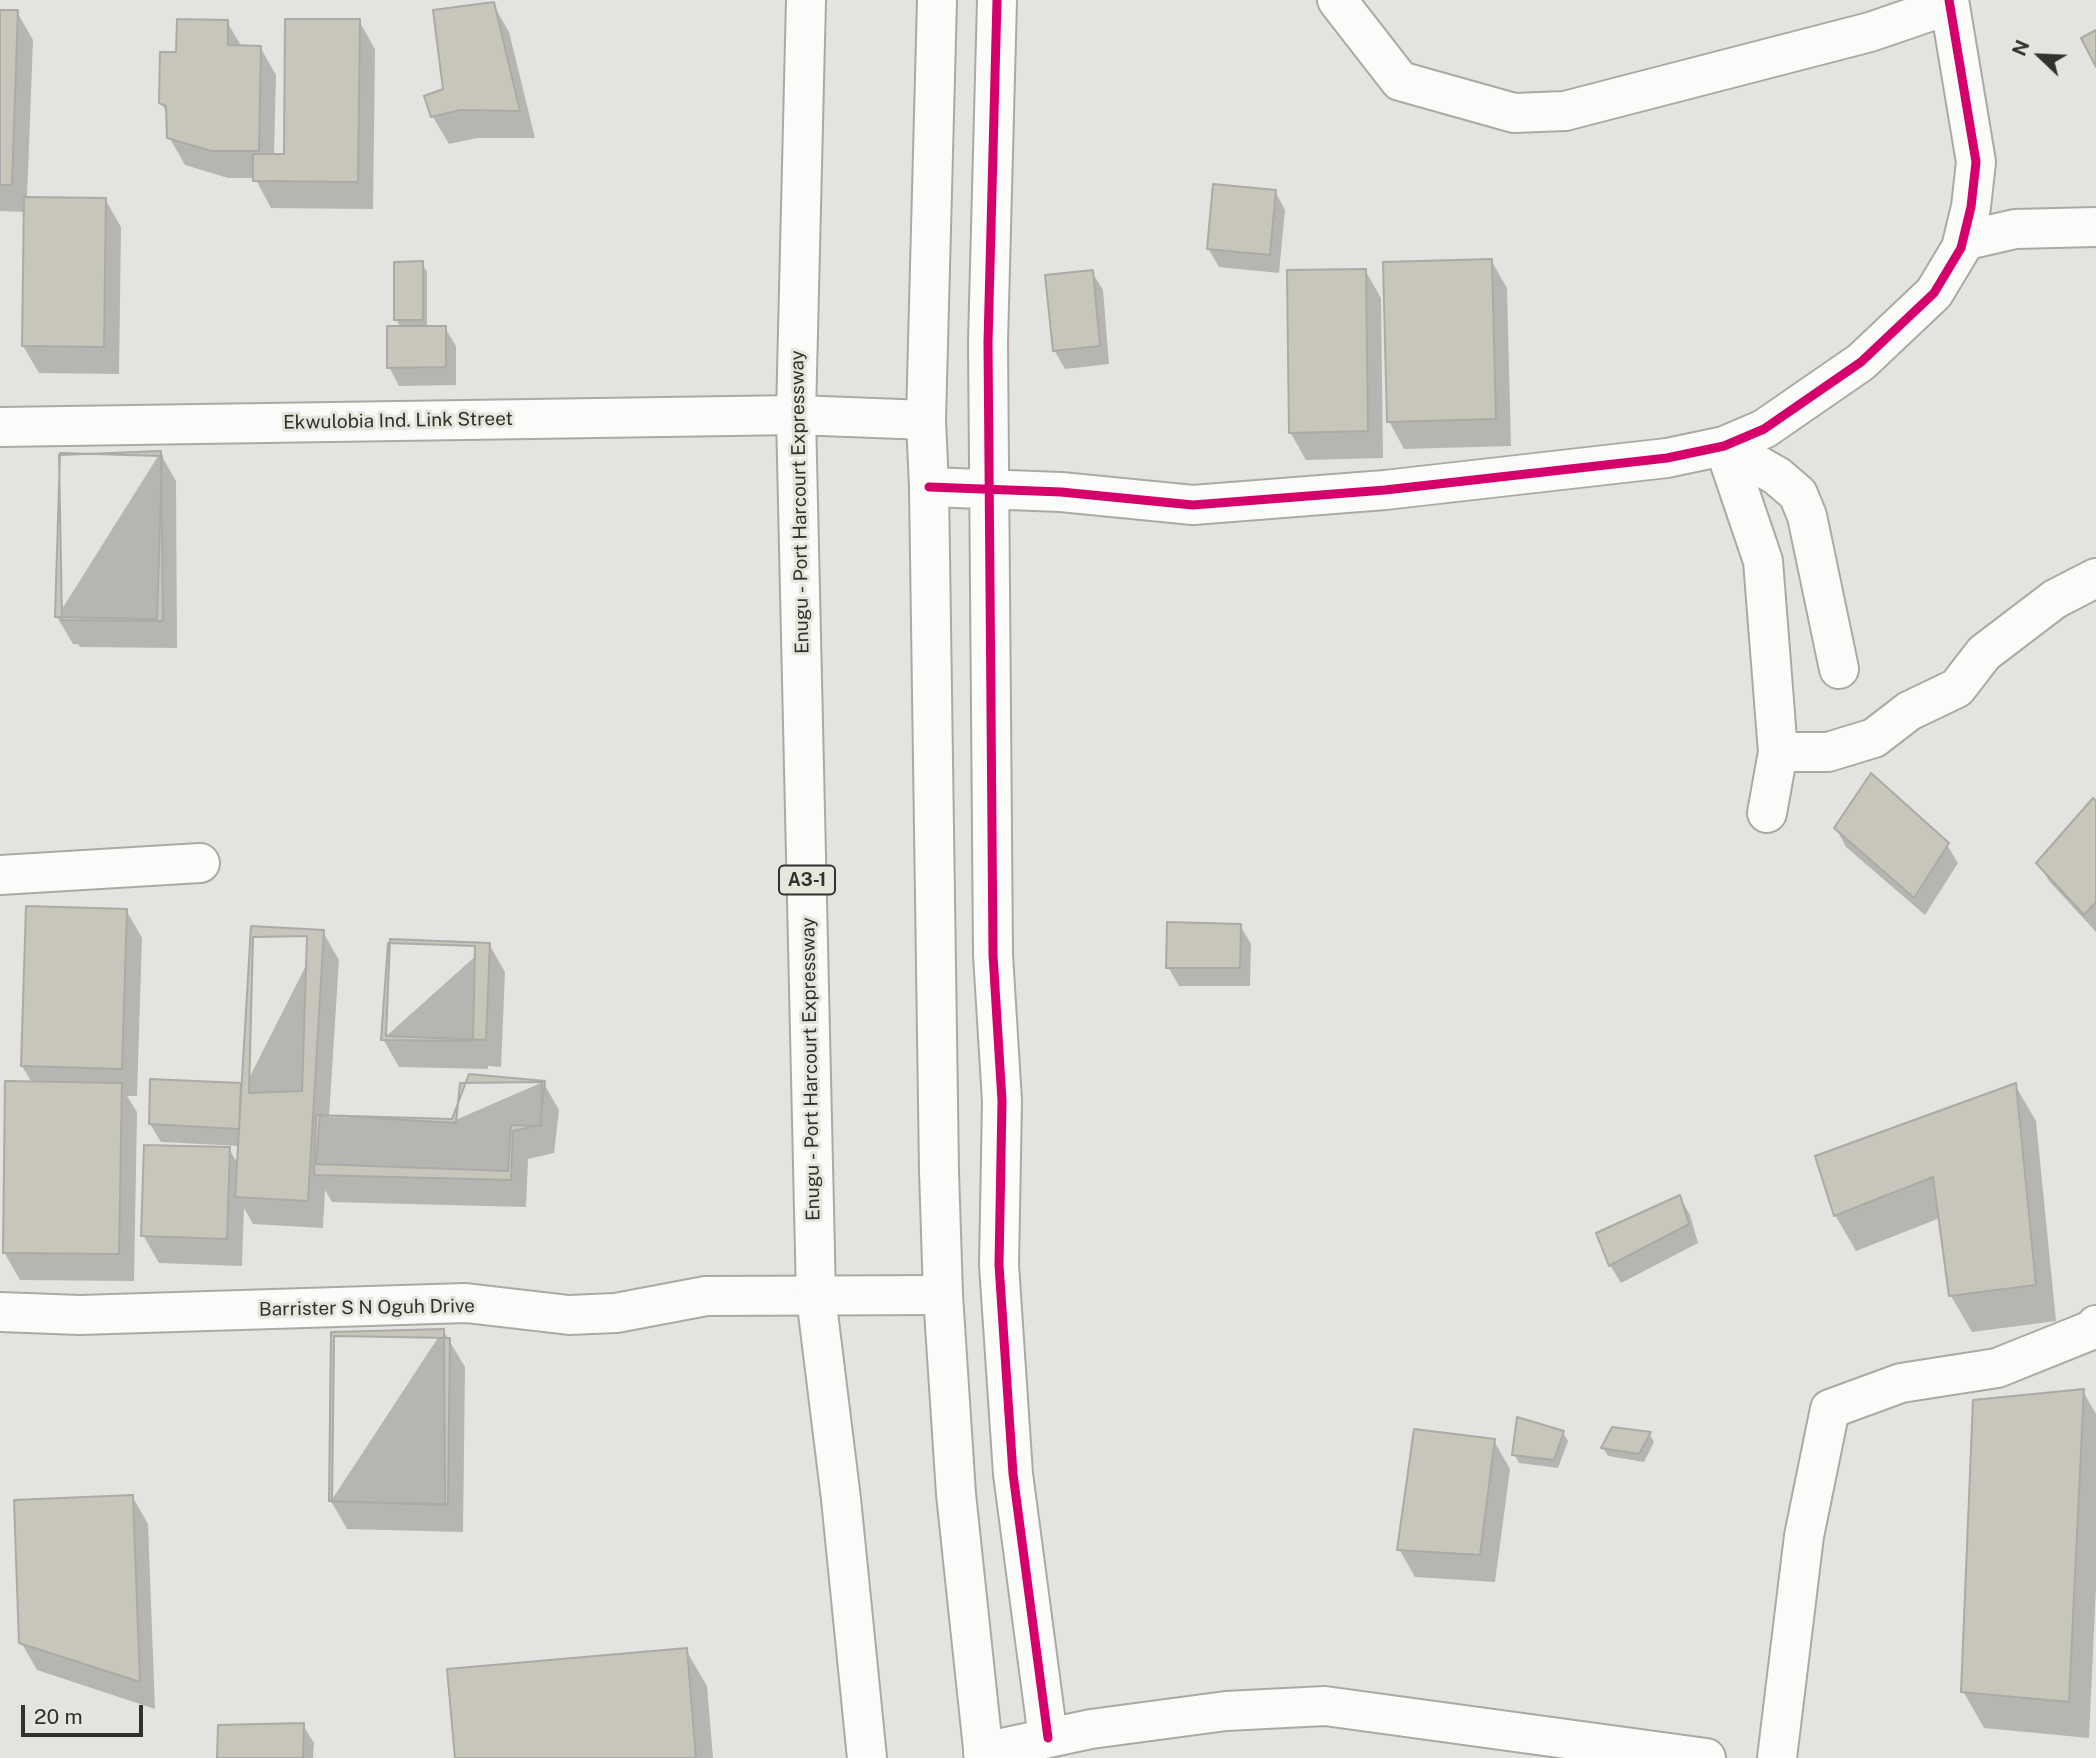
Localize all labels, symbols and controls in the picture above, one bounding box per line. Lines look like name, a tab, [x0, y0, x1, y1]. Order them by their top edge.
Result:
north arrow	[2005, 21, 2075, 91]
text: N	[2008, 37, 2034, 59]
street label: Enugu - Port Harcourt Expressway	[786, 350, 814, 654]
street label: Ekwulobia Ind. Link Street	[283, 408, 513, 434]
road number: A3-1	[779, 866, 835, 894]
street label: Enugu - Port Harcourt Expressway	[797, 917, 825, 1221]
street label: Barrister S N Oguh Drive	[259, 1295, 475, 1321]
scale bar	[24, 1692, 147, 1736]
text: 20 m	[34, 1704, 83, 1729]

